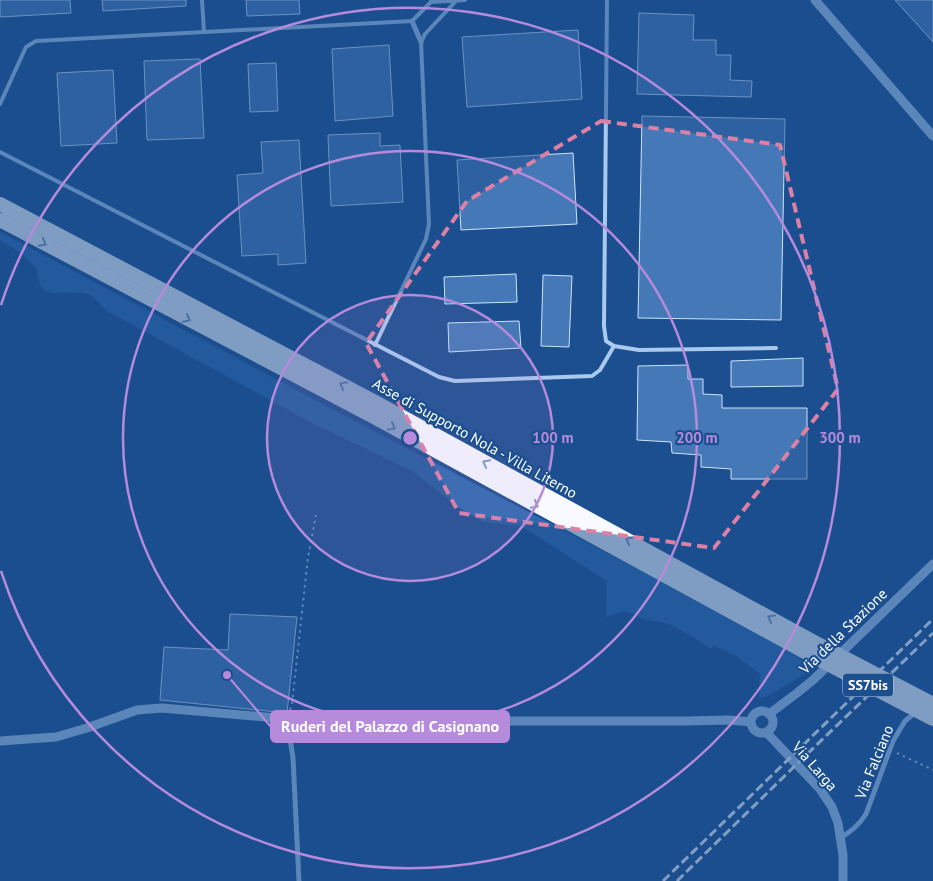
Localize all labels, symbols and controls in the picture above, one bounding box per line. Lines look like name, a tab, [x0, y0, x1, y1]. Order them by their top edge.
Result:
one-way arrow	[38, 237, 47, 247]
one-way arrow	[182, 312, 191, 322]
street label: Asse di Supporto Nola - Villa Literno	[369, 374, 581, 502]
one-way arrow	[339, 381, 348, 391]
one-way arrow	[387, 421, 396, 431]
text: 100 m	[532, 428, 574, 447]
text: 200 m	[676, 428, 718, 447]
text: 300 m	[819, 428, 861, 447]
centre of rings	[401, 429, 419, 447]
one-way arrow	[482, 459, 491, 469]
one-way arrow	[530, 499, 539, 509]
one-way arrow	[625, 536, 634, 546]
street label: Via della Stazione	[794, 584, 891, 678]
one-way arrow	[767, 614, 776, 624]
road number: SS7bis	[843, 674, 893, 696]
callout: Ruderi del Palazzo di Casignano	[271, 711, 509, 742]
text: Ruderi del Palazzo di Casignano	[281, 716, 499, 736]
street label: Via Falciano	[850, 722, 897, 803]
street label: Via Larga	[788, 737, 842, 795]

